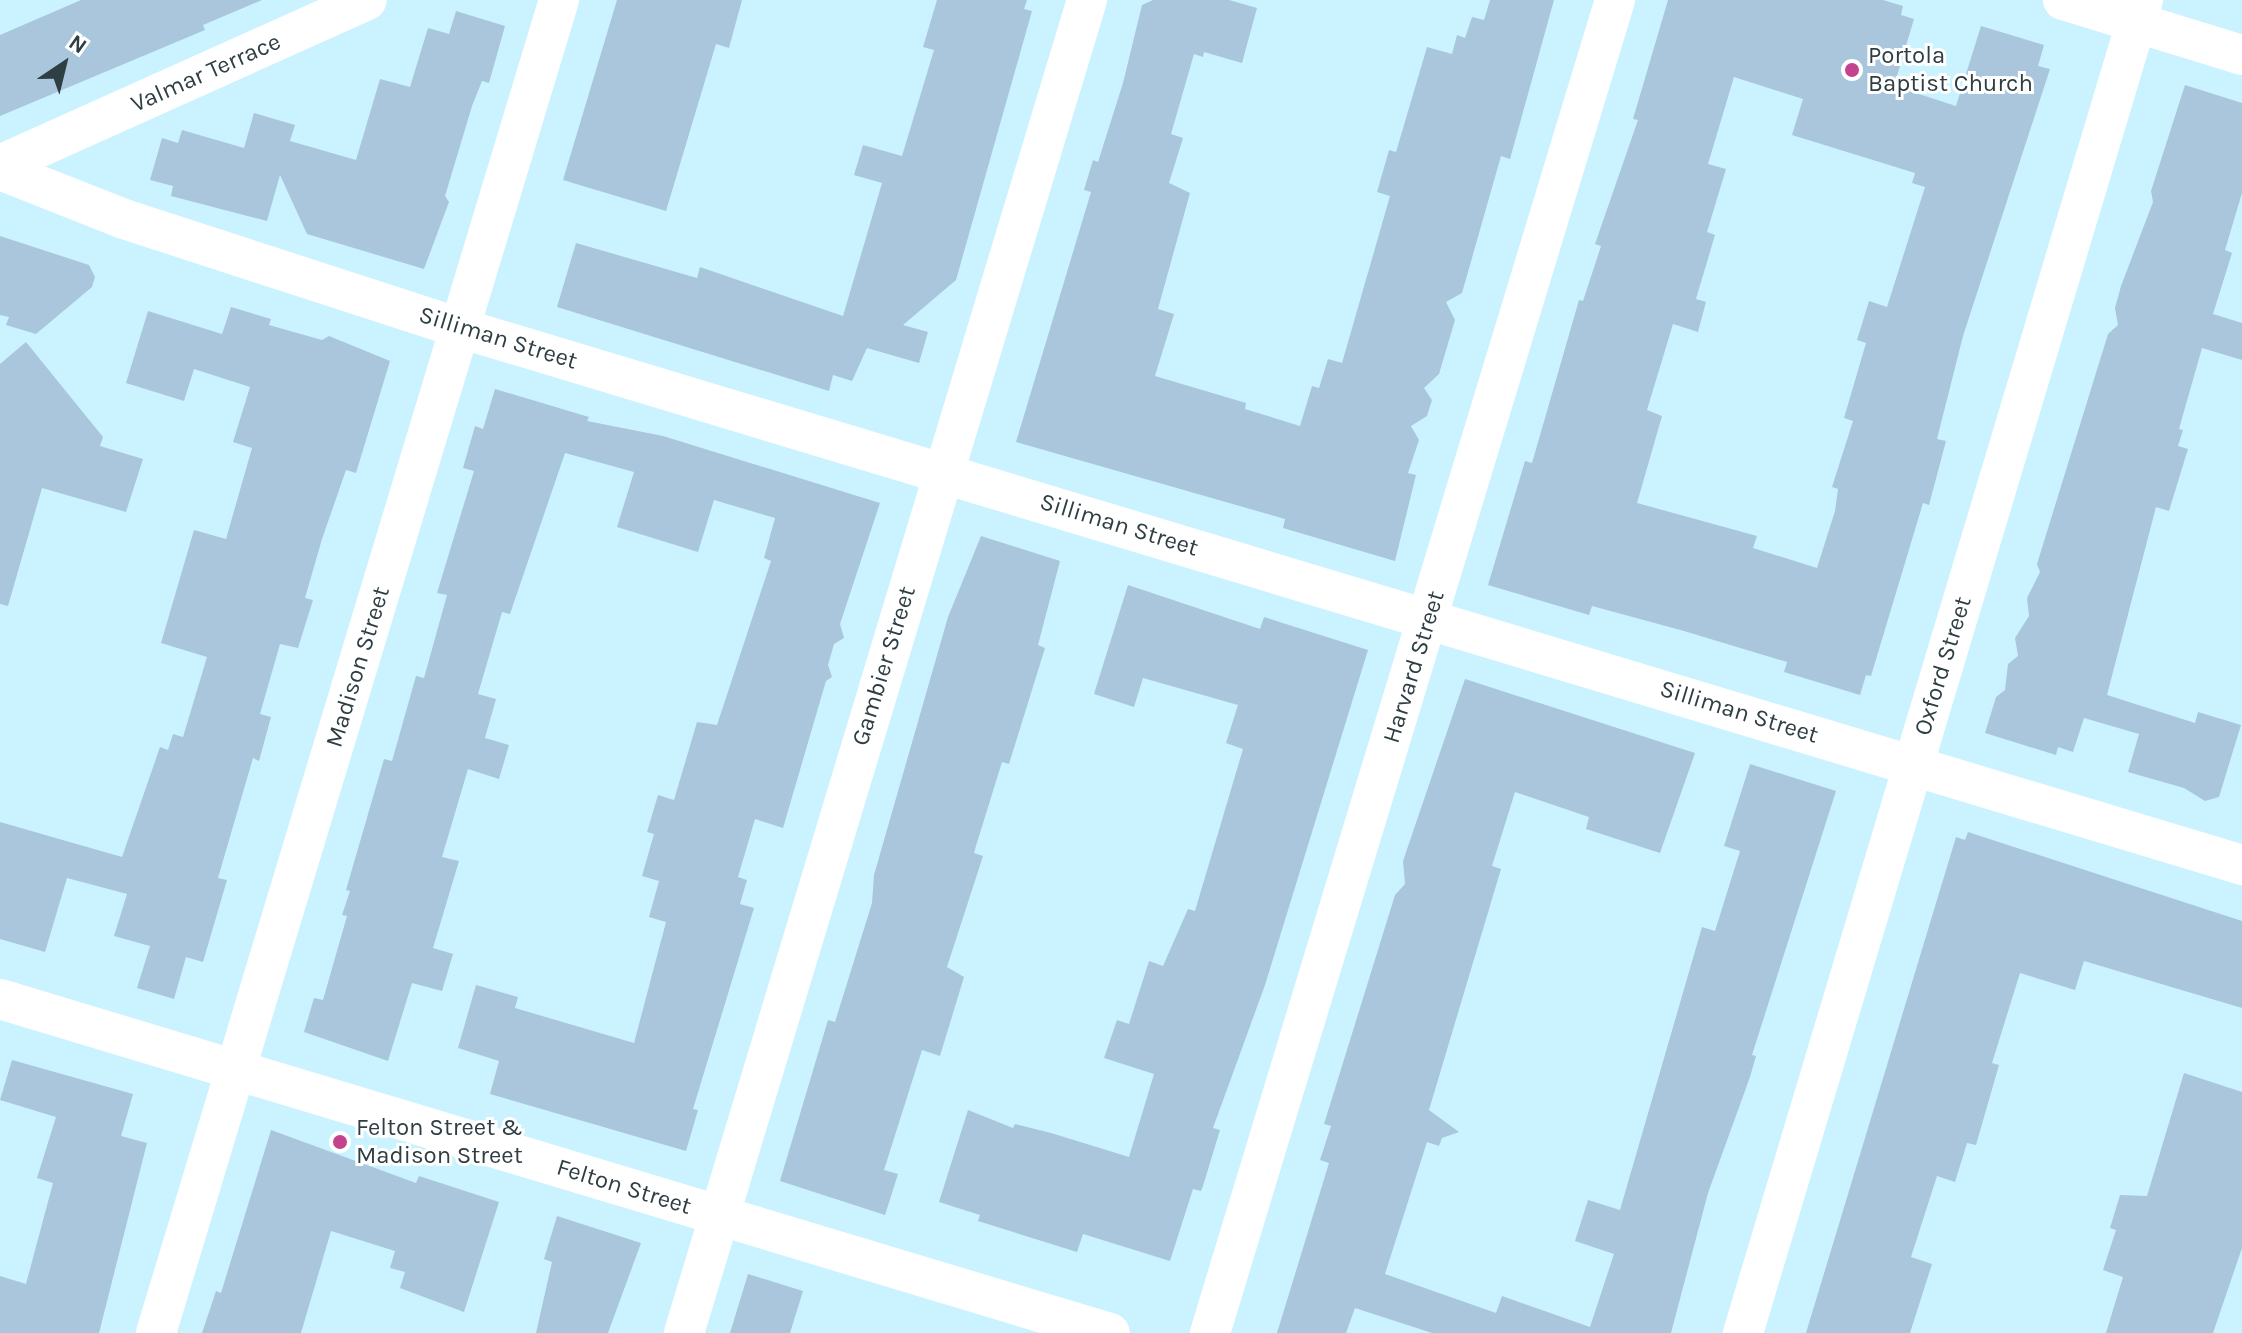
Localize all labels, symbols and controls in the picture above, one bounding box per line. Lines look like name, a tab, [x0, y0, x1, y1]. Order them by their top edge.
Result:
north arrow	[24, 24, 104, 104]
street label: Valmar Terrace	[127, 27, 285, 119]
text: N	[64, 29, 92, 60]
place label: Portola Baptist Church	[1868, 42, 2033, 98]
marker: Portola Baptist Church	[1843, 61, 1861, 79]
street label: Silliman Street	[415, 300, 581, 376]
street label: Silliman Street	[1036, 487, 1202, 563]
street label: Madison Street	[320, 583, 396, 751]
street label: Gambier Street	[846, 583, 922, 749]
street label: Harvard Street	[1377, 587, 1451, 747]
street label: Oxford Street	[1908, 593, 1978, 739]
street label: Silliman Street	[1656, 674, 1822, 750]
place label: Felton Street & Madison Street	[356, 1114, 523, 1170]
marker: Felton Street & Madison Street	[331, 1133, 349, 1151]
street label: Felton Street	[553, 1153, 695, 1221]

